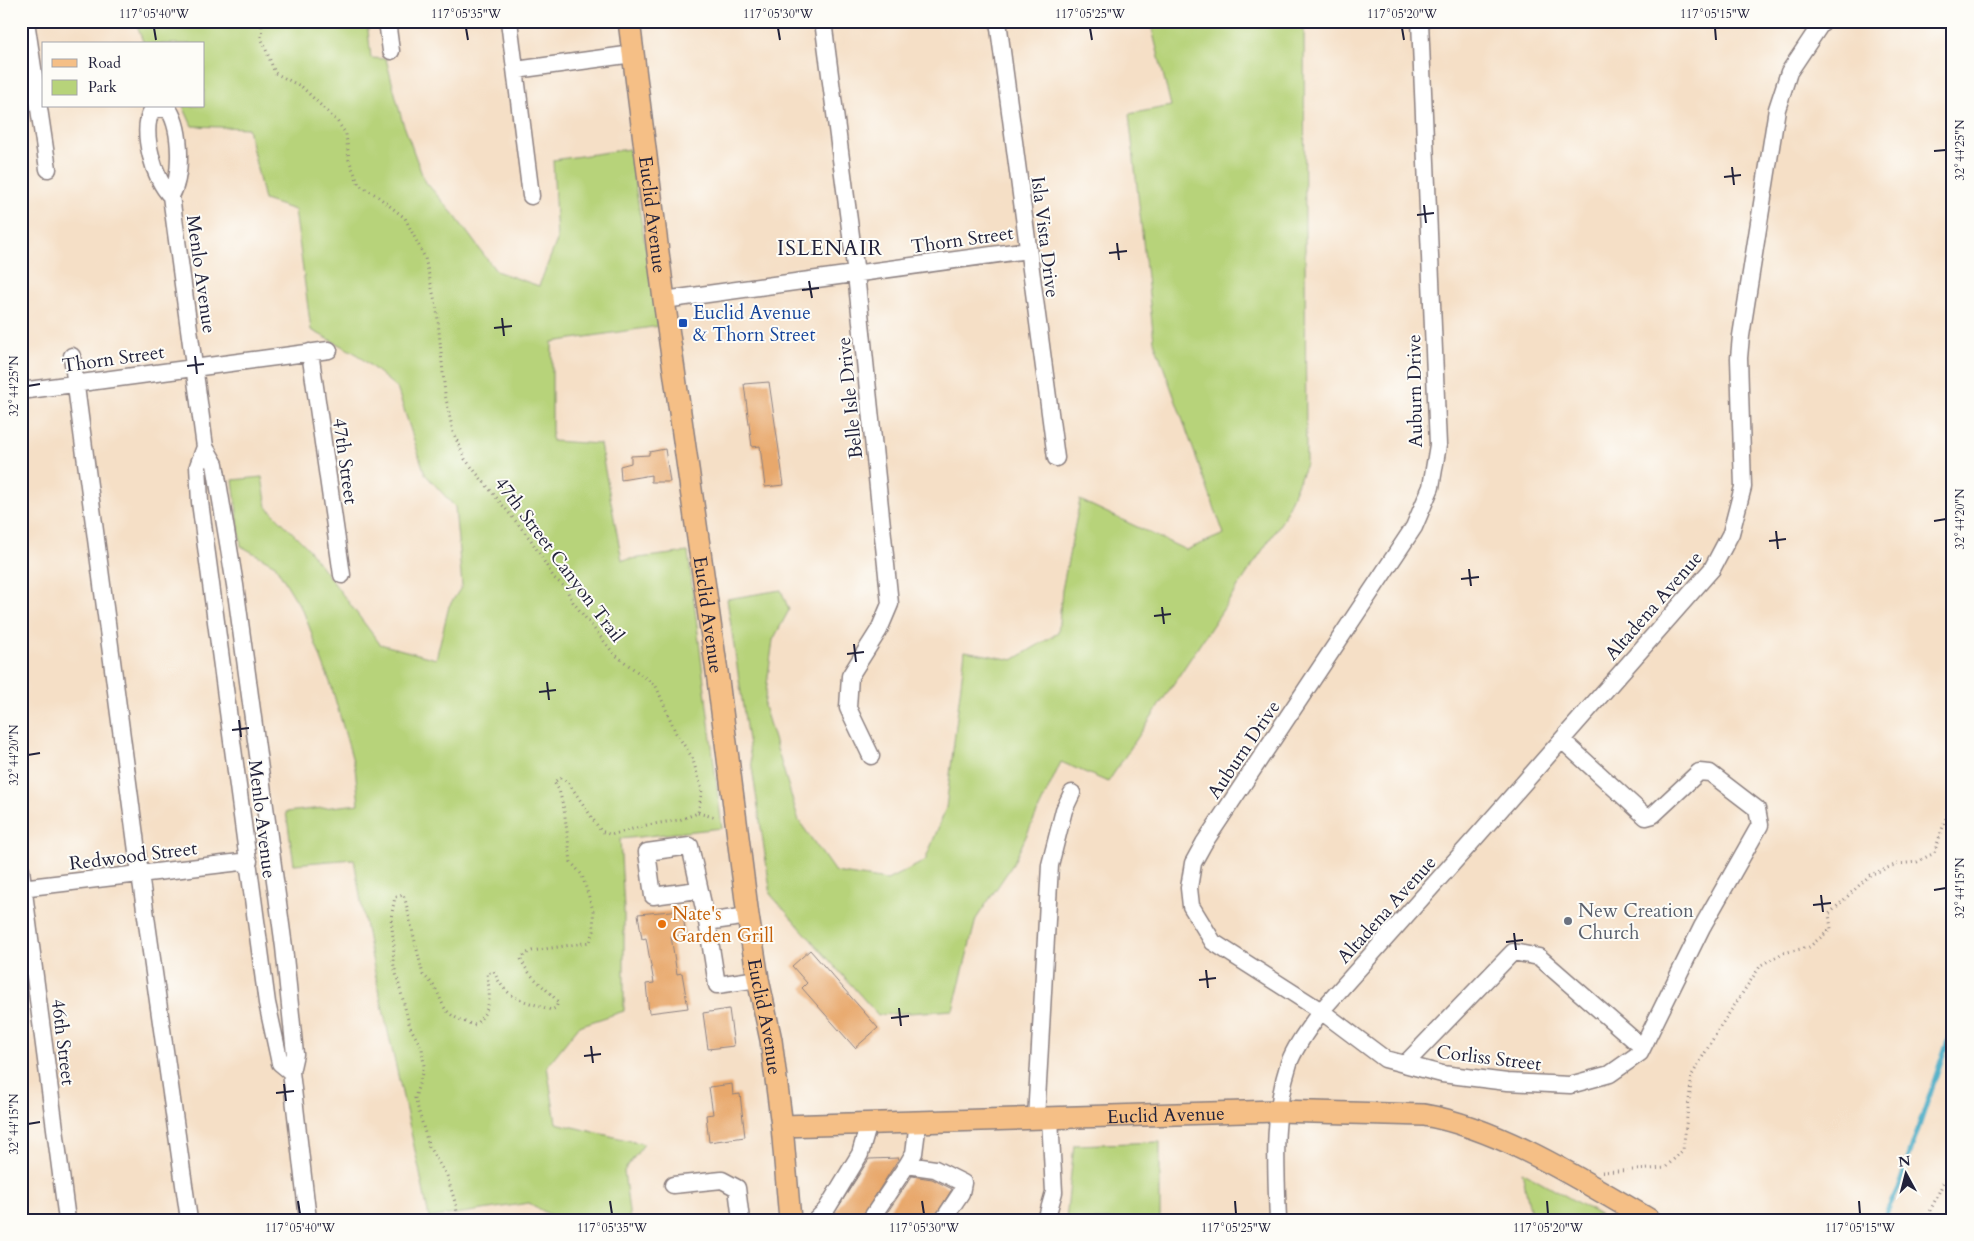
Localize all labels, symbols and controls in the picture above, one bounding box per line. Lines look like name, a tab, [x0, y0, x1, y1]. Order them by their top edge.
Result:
text: 117°05'40"W	[119, 6, 190, 22]
text: 117°05'35"W	[431, 6, 502, 22]
text: 117°05'30"W	[743, 6, 814, 22]
text: 117°05'25"W	[1055, 6, 1126, 22]
text: 117°05'20"W	[1367, 6, 1438, 22]
text: 117°05'15"W	[1680, 6, 1751, 22]
legend	[42, 42, 205, 108]
text: Road	[88, 53, 121, 73]
text: Park	[88, 77, 117, 97]
text: 32°44'25"N	[1952, 119, 1968, 180]
street label: Euclid Avenue	[632, 154, 673, 275]
street label: Isla Vista Drive	[1025, 175, 1065, 299]
street label: Menlo Avenue	[180, 213, 222, 335]
street label: Thorn Street	[909, 220, 1015, 260]
district label: ISLENAIR	[777, 234, 883, 263]
place label: Euclid Avenue & Thorn Street	[693, 300, 815, 348]
marker: Euclid Avenue & Thorn Street	[677, 317, 689, 329]
street label: Auburn Drive	[1401, 334, 1429, 448]
street label: Belle Isle Drive	[831, 336, 869, 460]
street label: Thorn Street	[60, 339, 166, 379]
text: 32°44'25"N	[6, 355, 22, 416]
street label: 47th Street	[326, 416, 364, 506]
street label: 47th Street Canyon Trail	[488, 472, 630, 648]
text: 32°44'20"N	[1952, 488, 1968, 549]
street label: Altadena Avenue	[1599, 545, 1709, 666]
street label: Euclid Avenue	[687, 555, 729, 675]
street label: Auburn Drive	[1201, 695, 1286, 804]
text: 32°44'20"N	[6, 724, 22, 785]
street label: Menlo Avenue	[242, 758, 282, 880]
street label: Redwood Street	[68, 835, 199, 877]
street label: Altadena Avenue	[1331, 850, 1442, 969]
text: 32°44'15"N	[1952, 857, 1968, 918]
place label: New Creation Church	[1578, 898, 1694, 946]
place label: Nate's Garden Grill	[672, 901, 774, 949]
marker: New Creation Church	[1562, 915, 1574, 927]
marker: Nate's Garden Grill	[656, 918, 668, 930]
street label: Euclid Avenue	[741, 957, 787, 1076]
street label: 46th Street	[45, 998, 81, 1087]
street label: Corliss Street	[1435, 1039, 1543, 1077]
text: 32°44'15"N	[6, 1093, 22, 1154]
street label: Euclid Avenue	[1107, 1101, 1225, 1130]
north arrow	[1882, 1148, 1932, 1198]
text: N	[1897, 1151, 1912, 1172]
text: 117°05'40"W	[265, 1220, 336, 1236]
text: 117°05'35"W	[577, 1220, 648, 1236]
text: 117°05'30"W	[889, 1220, 960, 1236]
text: 117°05'25"W	[1201, 1220, 1272, 1236]
text: 117°05'20"W	[1513, 1220, 1584, 1236]
text: 117°05'15"W	[1825, 1220, 1896, 1236]

